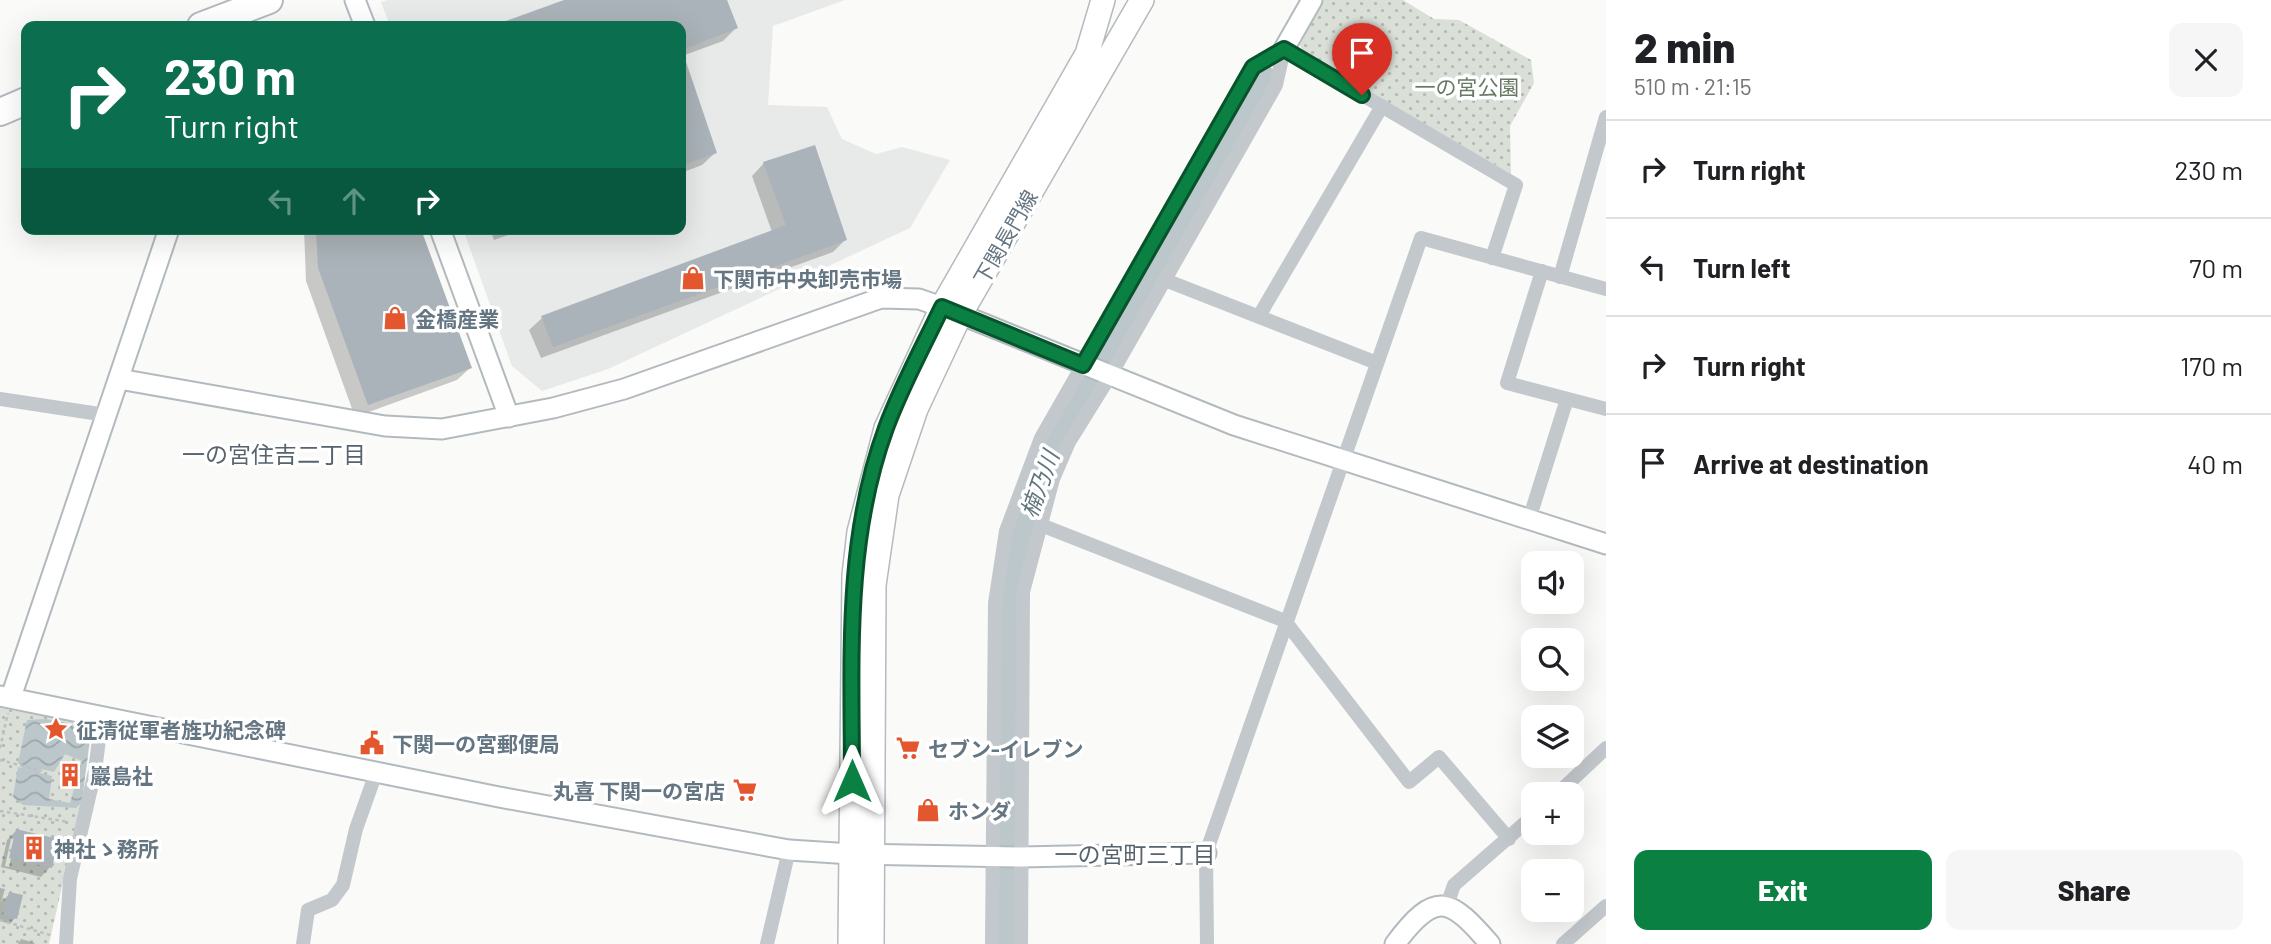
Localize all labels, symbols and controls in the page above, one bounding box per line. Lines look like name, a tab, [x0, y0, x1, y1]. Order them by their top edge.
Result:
text: 2 min	[1634, 21, 1735, 71]
pin	[1332, 23, 1392, 95]
button: close	[2169, 23, 2243, 97]
icon: arrive	[1343, 34, 1381, 72]
text: 230 m	[164, 46, 296, 105]
icon: right	[49, 49, 140, 140]
text: 510 m · 21:15	[1634, 72, 1752, 100]
park label: 一の宮公園	[1415, 74, 1520, 99]
text: Turn right	[164, 106, 299, 144]
icon: right	[1634, 150, 1672, 188]
text: Turn right	[1693, 154, 1806, 185]
text: 230 m	[2174, 154, 2243, 185]
icon: left	[262, 182, 300, 220]
icon: ahead	[335, 182, 373, 220]
icon: right	[408, 182, 446, 220]
street label: 下関長門線	[968, 185, 1042, 289]
icon: left	[1634, 248, 1672, 286]
text: Turn left	[1693, 252, 1791, 283]
text: 70 m	[2189, 252, 2243, 283]
shop icon: 下関市中央卸売市場	[679, 264, 707, 292]
place label: 下関市中央卸売市場	[713, 266, 902, 291]
shop icon: 金橋産業	[381, 304, 409, 332]
place label: 金橋産業	[415, 306, 499, 331]
icon: right	[1634, 346, 1672, 384]
text: Turn right	[1693, 350, 1806, 381]
text: 170 m	[2180, 350, 2243, 381]
district label: 一の宮住吉二丁目	[182, 440, 366, 468]
water label: 楠乃川	[1014, 444, 1065, 521]
icon: arrive	[1634, 444, 1672, 482]
text: Arrive at destination	[1693, 448, 1929, 479]
text: 40 m	[2187, 448, 2243, 479]
map controls	[1521, 551, 1584, 922]
button: sound	[1521, 551, 1584, 614]
button: search	[1521, 628, 1584, 691]
button: layers	[1521, 705, 1584, 768]
place icon: 征清従軍者旌功紀念碑	[42, 715, 70, 743]
place label: 征清従軍者旌功紀念碑	[76, 717, 286, 742]
public building icon: 下関一の宮郵便局	[358, 729, 386, 757]
place label: 下関一の宮郵便局	[392, 731, 560, 756]
supermarket icon: セブン-イレブン	[894, 734, 922, 762]
place label: セブン-イレブン	[928, 736, 1084, 761]
position arrow	[815, 744, 889, 818]
building icon: 巖島社	[56, 761, 84, 789]
place label: 巖島社	[90, 763, 153, 788]
supermarket icon: 丸喜 下関一の宮店	[731, 776, 759, 804]
place label: 丸喜 下関一の宮店	[553, 778, 725, 803]
button: +	[1521, 782, 1584, 845]
shop icon: ホンダ	[914, 796, 942, 824]
place label: ホンダ	[948, 798, 1011, 823]
building icon: 神社ゝ務所	[20, 834, 48, 862]
place label: 神社ゝ務所	[54, 836, 159, 861]
district label: 一の宮町三丁目	[1055, 840, 1216, 868]
button: Exit	[1634, 850, 1932, 930]
button: Share	[1946, 850, 2243, 930]
button: −	[1521, 859, 1584, 922]

